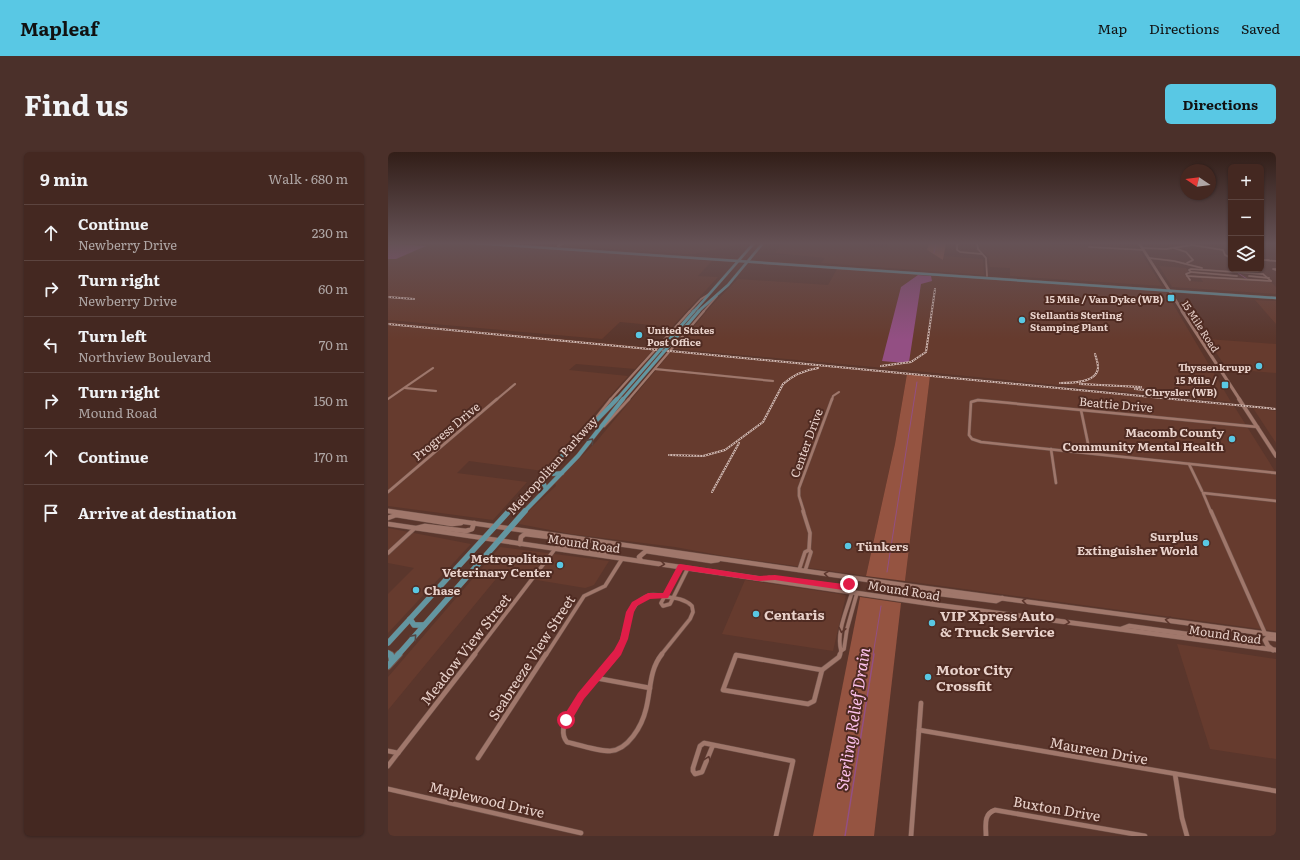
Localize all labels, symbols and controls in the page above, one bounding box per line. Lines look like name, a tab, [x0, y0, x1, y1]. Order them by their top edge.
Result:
text: Mapleaf	[20, 14, 98, 42]
text: Map	[1097, 18, 1127, 38]
text: Directions	[1149, 18, 1219, 38]
text: Saved	[1241, 18, 1280, 38]
text: Find us	[24, 83, 128, 125]
button: Directions	[1165, 84, 1276, 124]
north arrow	[1180, 164, 1216, 200]
map controls	[1228, 164, 1264, 272]
button: +	[1228, 164, 1264, 200]
text: 9 min	[40, 166, 88, 191]
text: Walk · 680 m	[268, 169, 348, 188]
button: −	[1228, 200, 1264, 236]
text: Continue	[78, 212, 148, 235]
icon: ahead	[40, 222, 62, 244]
text: 230 m	[312, 223, 348, 242]
text: Newberry Drive	[78, 235, 177, 254]
button: layers	[1228, 236, 1264, 272]
text: Turn right	[78, 268, 160, 291]
icon: right	[40, 278, 62, 300]
text: 60 m	[318, 279, 348, 298]
text: Newberry Drive	[78, 291, 177, 310]
place label: 15 Mile / Van Dyke (WB)	[1045, 291, 1163, 306]
marker: 15 Mile / Van Dyke (WB)	[1166, 293, 1176, 303]
street label: 15 Mile Road	[1179, 297, 1223, 355]
place label: Stellantis Sterling Stamping Plant	[1030, 307, 1123, 334]
marker: Stellantis Sterling Stamping Plant	[1017, 315, 1027, 325]
place label: United States Post Office	[647, 322, 714, 349]
text: Turn left	[78, 324, 147, 347]
marker: United States Post Office	[634, 330, 644, 340]
icon: left	[40, 334, 62, 356]
text: 70 m	[319, 335, 348, 354]
text: Northview Boulevard	[78, 347, 211, 366]
place label: Thyssenkrupp	[1178, 359, 1251, 374]
marker: Thyssenkrupp	[1254, 361, 1264, 371]
place label: 15 Mile / Chrysler (WB)	[1145, 372, 1217, 399]
text: Turn right	[78, 380, 160, 403]
marker: 15 Mile / Chrysler (WB)	[1220, 380, 1230, 390]
icon: right	[40, 390, 62, 412]
text: 150 m	[313, 391, 348, 410]
street label: Beattie Drive	[1078, 392, 1154, 416]
street label: Progress Drive	[408, 397, 484, 465]
text: Mound Road	[78, 403, 157, 422]
street label: Center Drive	[785, 406, 827, 480]
street label: Metropolitan Parkway	[503, 412, 601, 518]
place label: Macomb County Community Mental Health	[1062, 423, 1225, 455]
marker: Macomb County Community Mental Health	[1227, 434, 1237, 444]
one-way arrow	[586, 438, 593, 446]
text: Continue	[78, 445, 148, 468]
icon: ahead	[40, 446, 62, 468]
text: 170 m	[314, 447, 348, 466]
text: Arrive at destination	[78, 501, 237, 524]
icon: arrive	[40, 502, 62, 524]
place label: Surplus Extinguisher World	[1077, 527, 1198, 559]
street label: Mound Road	[547, 529, 622, 557]
place label: Tünkers	[856, 537, 908, 555]
marker: Surplus Extinguisher World	[1201, 538, 1211, 548]
marker: Tünkers	[843, 541, 853, 551]
place label: Metropolitan Veterinary Center	[442, 549, 553, 581]
one-way arrow	[658, 559, 665, 568]
marker: Metropolitan Veterinary Center	[555, 560, 565, 570]
one-way arrow	[824, 570, 830, 579]
route end	[840, 575, 858, 593]
street label: Mound Road	[866, 575, 942, 605]
place label: Chase	[424, 581, 461, 599]
marker: Chase	[411, 585, 421, 595]
street label: Meadow View Street	[415, 589, 515, 709]
street label: Seabreeze View Street	[483, 590, 579, 724]
one-way arrow	[1022, 597, 1028, 606]
place label: Centaris	[764, 604, 825, 624]
place label: VIP Xpress Auto & Truck Service	[940, 605, 1055, 641]
marker: Centaris	[751, 609, 761, 619]
one-way arrow	[1165, 616, 1171, 625]
marker: VIP Xpress Auto & Truck Service	[927, 618, 937, 628]
one-way arrow	[1064, 618, 1070, 627]
street label: Mound Road	[1188, 620, 1263, 648]
one-way arrow	[839, 626, 847, 633]
one-way arrow	[409, 634, 416, 641]
water label: Sterling Relief Drain	[829, 645, 875, 792]
place label: Motor City Crossfit	[936, 659, 1013, 695]
marker: Motor City Crossfit	[923, 672, 933, 682]
route start	[557, 711, 575, 729]
street label: Maureen Drive	[1048, 732, 1150, 768]
one-way arrow	[704, 755, 712, 762]
street label: Maplewood Drive	[427, 776, 547, 822]
street label: Buxton Drive	[1012, 790, 1102, 826]

